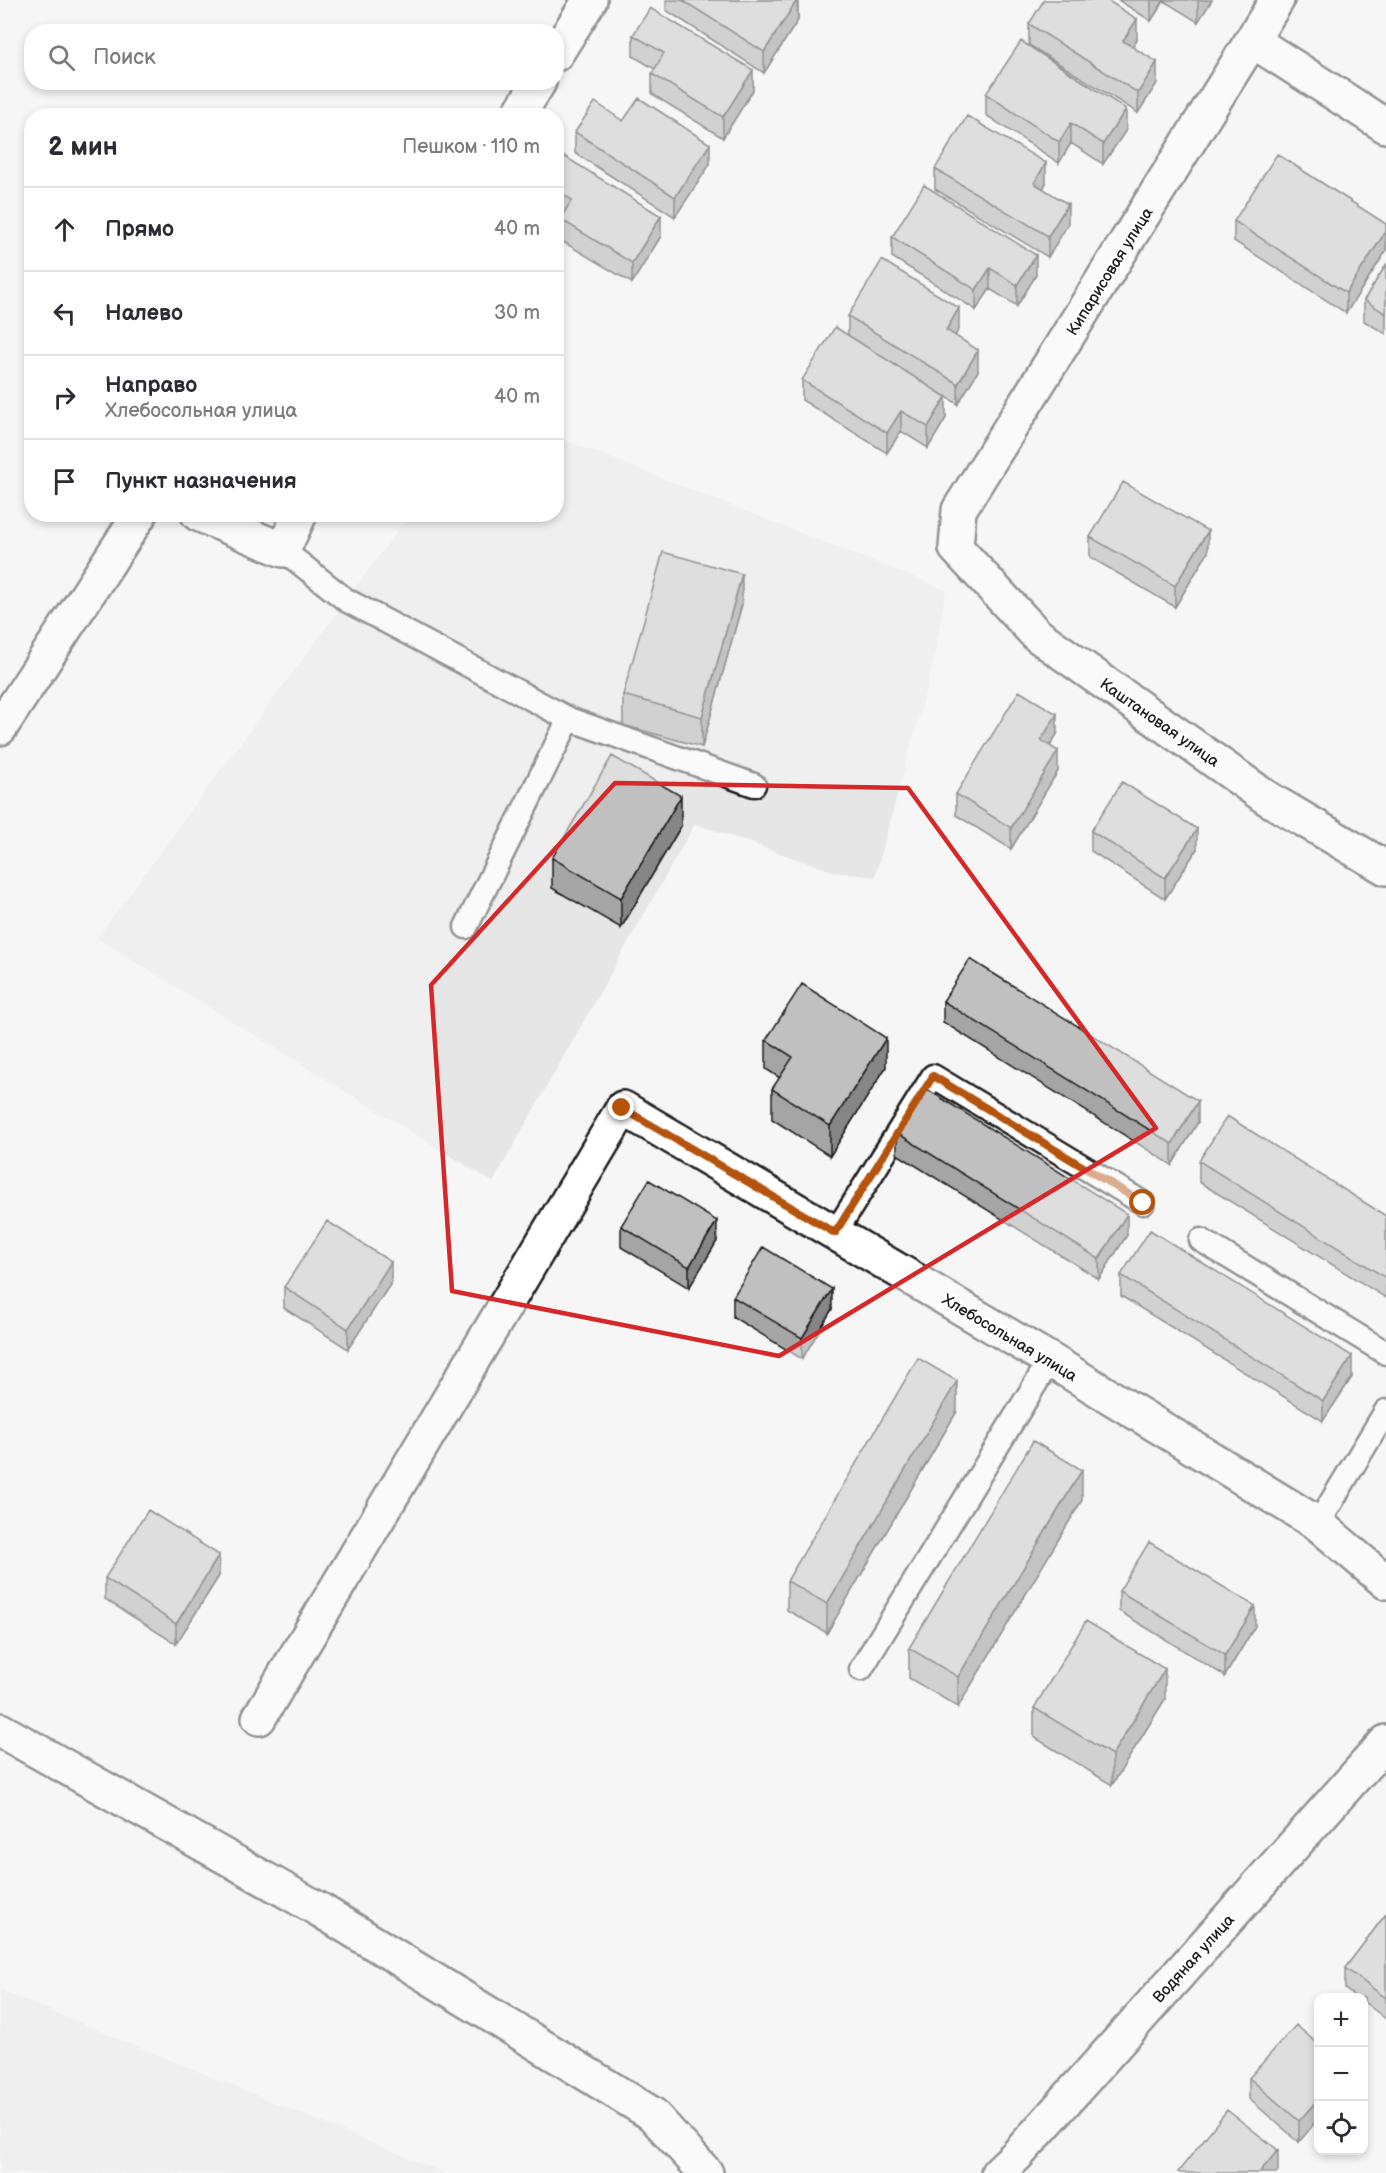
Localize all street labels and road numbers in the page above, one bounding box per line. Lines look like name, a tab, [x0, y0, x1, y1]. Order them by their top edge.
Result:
street label: Кипарисовая улица	[1063, 204, 1158, 339]
street label: Каштановая улица	[1096, 675, 1223, 772]
street label: Хлебосольная улица	[938, 1291, 1081, 1386]
street label: Водяная улица	[1149, 1910, 1239, 2007]

